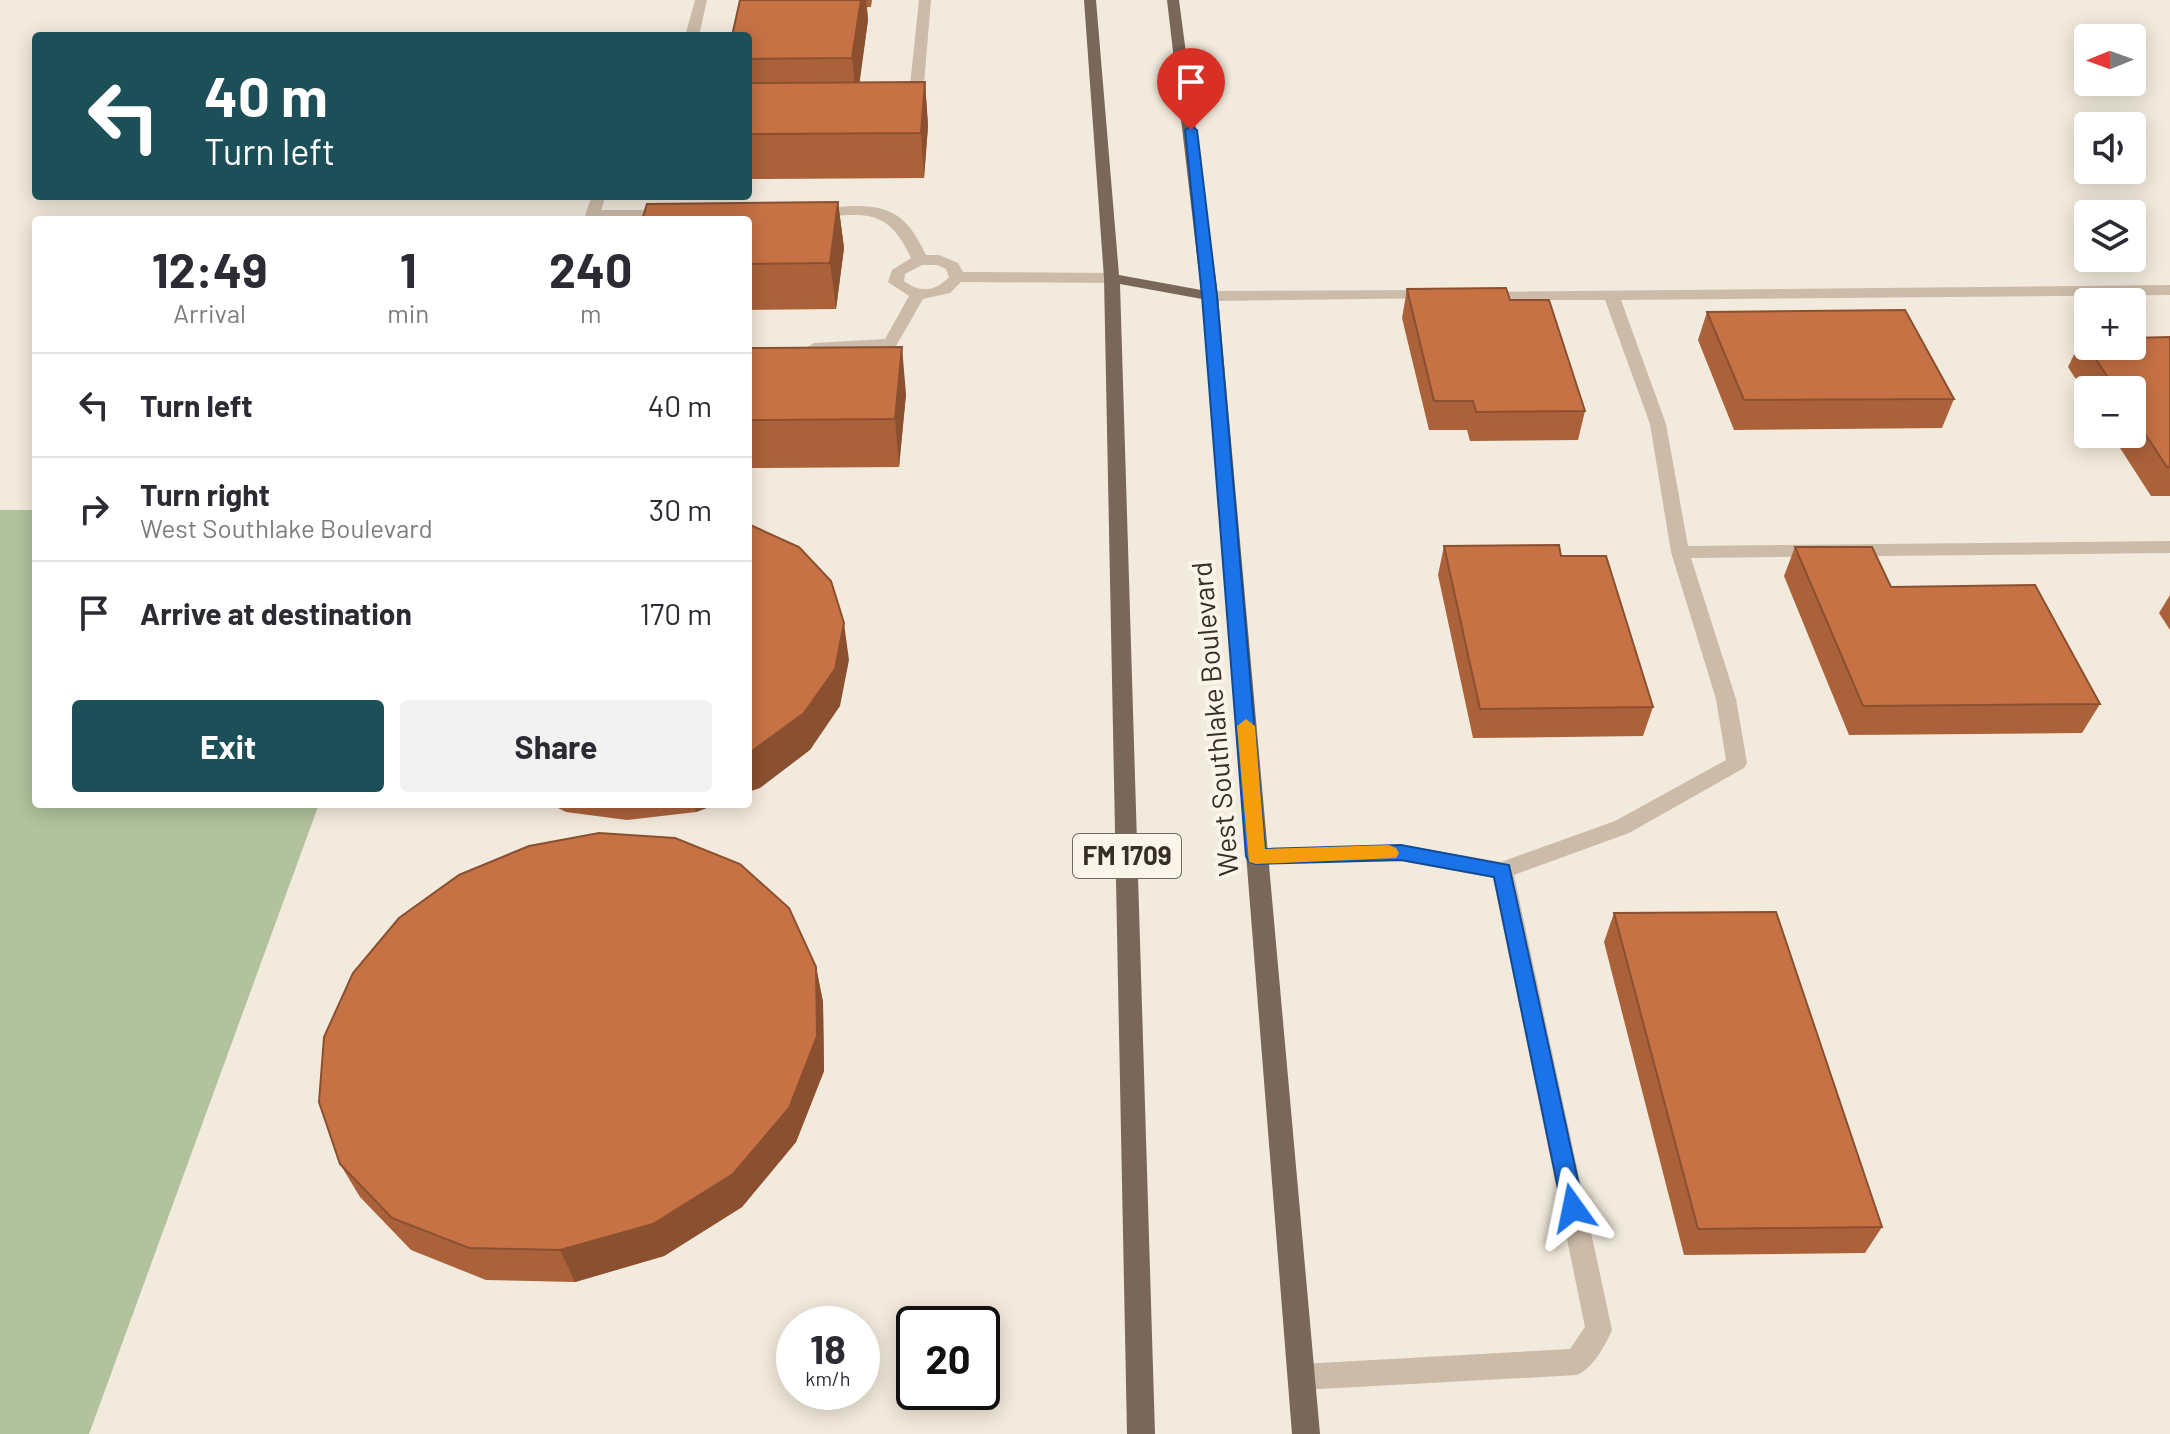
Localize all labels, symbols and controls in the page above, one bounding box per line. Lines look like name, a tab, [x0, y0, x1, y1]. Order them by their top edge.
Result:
north arrow	[2074, 24, 2146, 96]
map controls	[2074, 24, 2146, 448]
pin	[1157, 48, 1225, 130]
icon: arrive	[1169, 60, 1213, 104]
text: 40 m	[204, 61, 328, 128]
icon: left	[72, 64, 176, 168]
button: sound	[2074, 112, 2146, 184]
text: Turn left	[204, 129, 335, 172]
button: layers	[2074, 200, 2146, 272]
text: 12:49	[152, 240, 268, 298]
text: 1	[400, 240, 417, 298]
text: 240	[549, 240, 632, 298]
button: +	[2074, 288, 2146, 360]
text: Arrival	[173, 297, 246, 328]
text: min	[387, 297, 429, 328]
text: m	[580, 297, 601, 328]
button: −	[2074, 376, 2146, 448]
icon: left	[72, 383, 116, 427]
text: Turn left	[140, 387, 253, 423]
text: 40 m	[648, 387, 712, 423]
text: Turn right	[140, 476, 270, 512]
icon: right	[72, 487, 116, 531]
text: 30 m	[649, 491, 712, 527]
text: West Southlake Boulevard	[140, 512, 433, 543]
street label: West Southlake Boulevard	[1183, 561, 1245, 878]
icon: arrive	[72, 591, 116, 635]
text: Arrive at destination	[140, 595, 412, 631]
text: 170 m	[640, 595, 712, 631]
button: Exit	[72, 700, 384, 792]
button: Share	[400, 700, 712, 792]
road number: FM 1709	[1073, 834, 1181, 878]
position arrow	[1531, 1166, 1615, 1250]
speed limit sign: 20	[896, 1306, 1000, 1410]
text: 18	[810, 1324, 846, 1372]
text: km/h	[805, 1366, 851, 1390]

